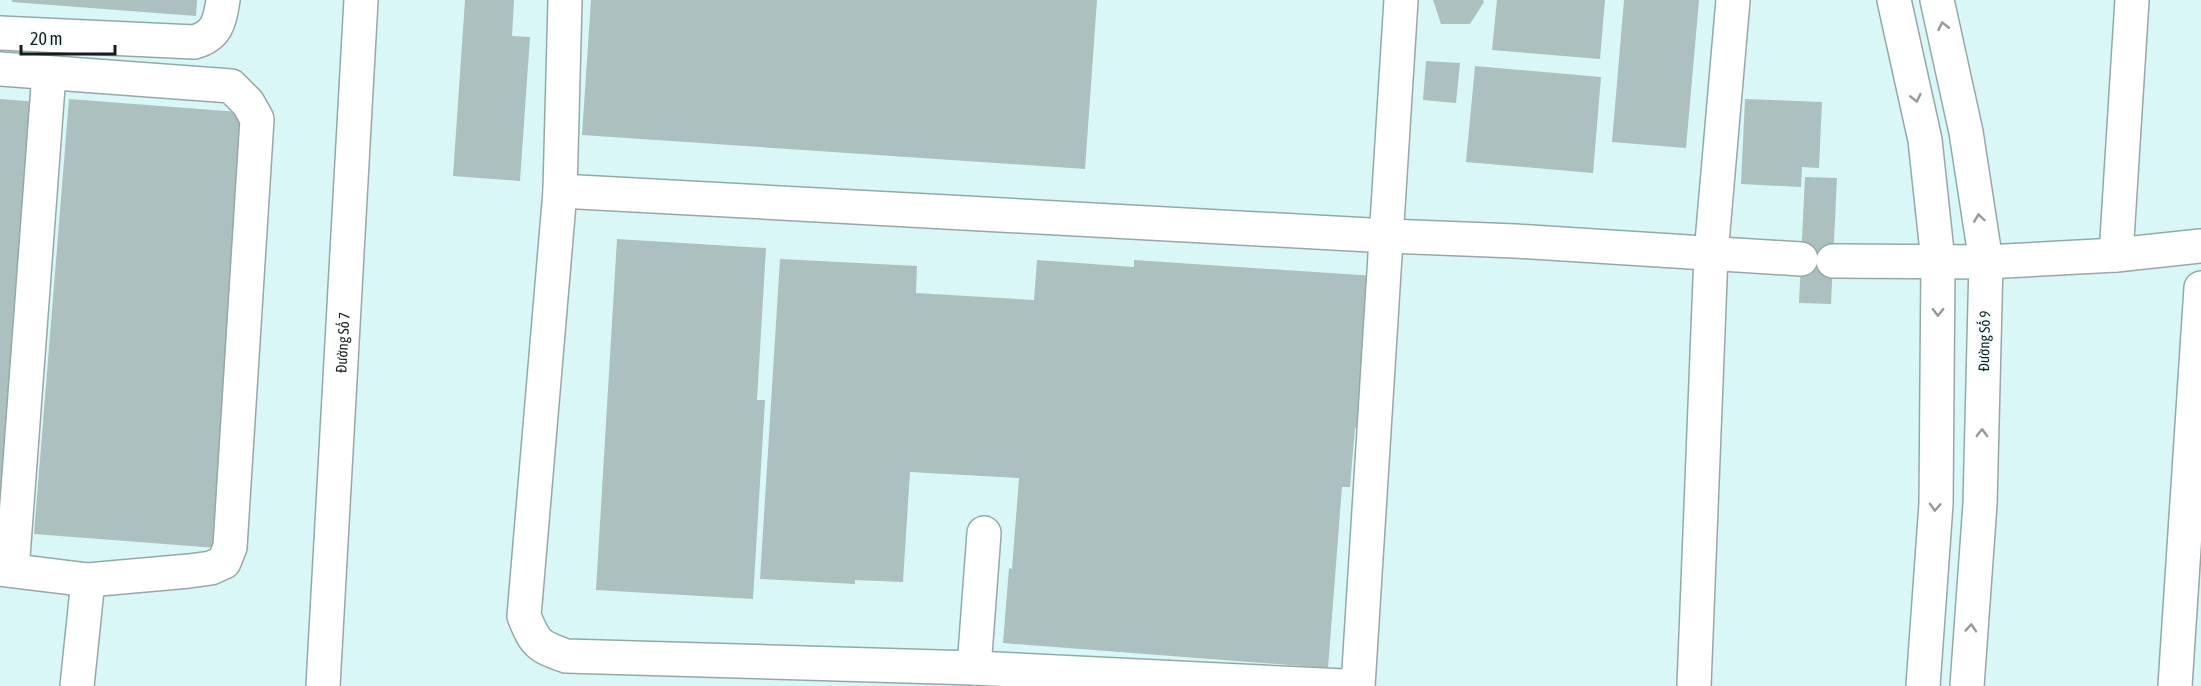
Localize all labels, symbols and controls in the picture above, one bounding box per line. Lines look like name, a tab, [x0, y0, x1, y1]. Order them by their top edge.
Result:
scale bar	[21, 18, 116, 56]
one-way arrow	[1937, 21, 1950, 31]
text: 20 m	[30, 28, 62, 49]
one-way arrow	[1908, 93, 1921, 103]
one-way arrow	[1974, 213, 1986, 222]
one-way arrow	[1931, 308, 1944, 317]
street label: Đường Số 9	[1975, 310, 1993, 372]
street label: Đường Số 7	[332, 312, 352, 373]
one-way arrow	[1975, 428, 1988, 437]
one-way arrow	[1929, 503, 1942, 512]
one-way arrow	[1964, 623, 1977, 632]

